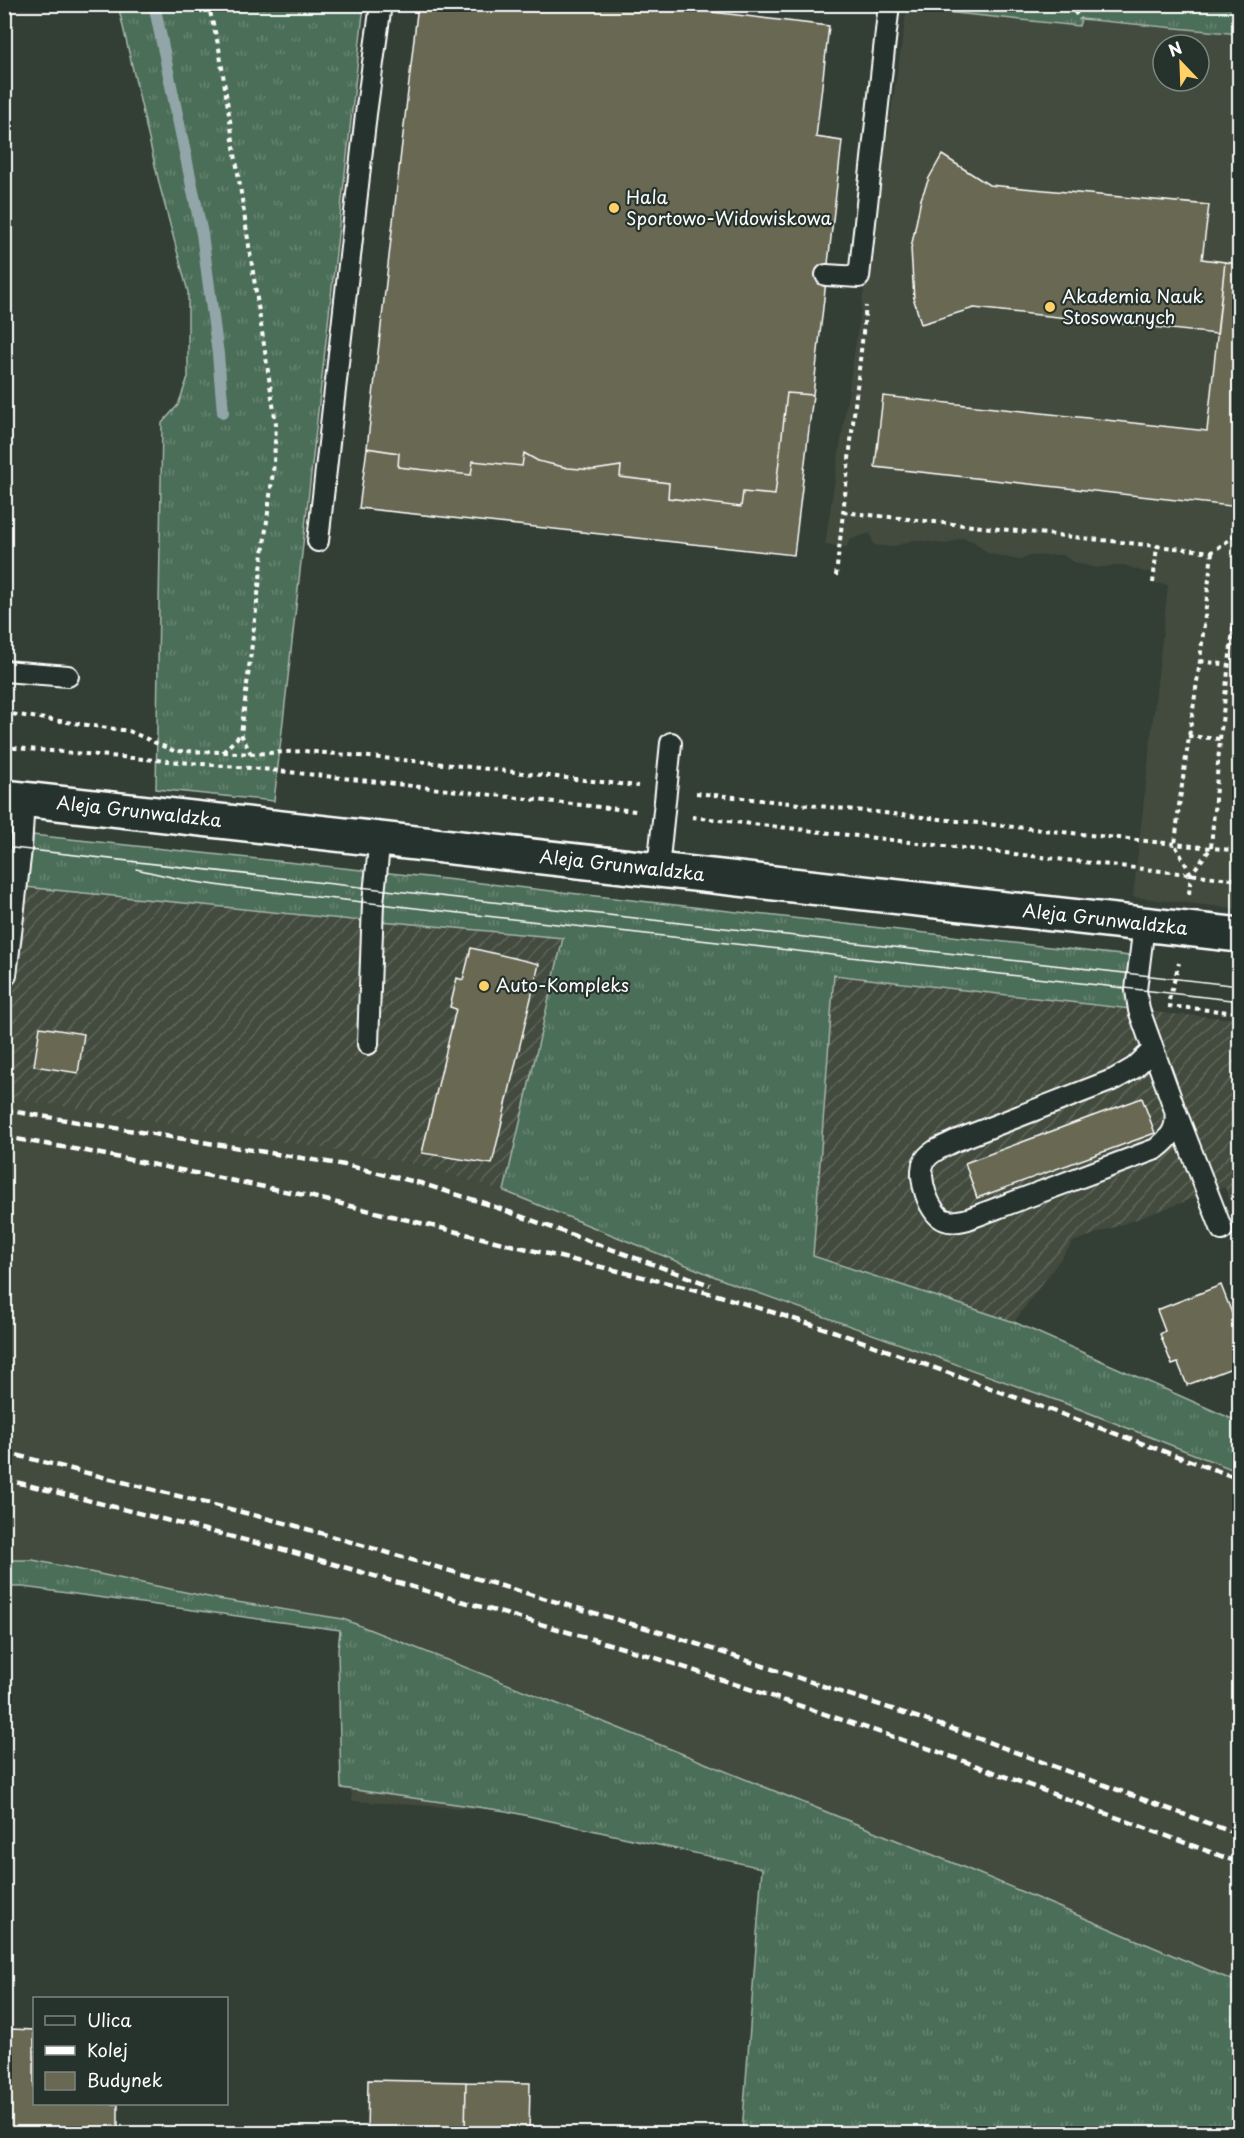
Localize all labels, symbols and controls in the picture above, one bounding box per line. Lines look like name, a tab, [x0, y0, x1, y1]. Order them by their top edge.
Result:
north arrow	[1151, 33, 1211, 93]
text: N	[1164, 35, 1185, 62]
place label: Hala Sportowo-Widowiskowa	[626, 183, 832, 231]
marker: Hala Sportowo-Widowiskowa	[607, 201, 621, 215]
place label: Akademia Nauk Stosowanych	[1062, 282, 1204, 330]
marker: Akademia Nauk Stosowanych	[1043, 300, 1057, 314]
street label: Aleja Grunwaldzka	[55, 788, 224, 833]
street label: Aleja Grunwaldzka	[538, 842, 707, 887]
street label: Aleja Grunwaldzka	[1021, 896, 1190, 941]
place label: Auto-Kompleks	[496, 971, 629, 998]
marker: Auto-Kompleks	[477, 979, 491, 993]
legend	[33, 1997, 228, 2105]
text: Ulica	[87, 2006, 132, 2033]
text: Kolej	[87, 2036, 128, 2063]
text: Budynek	[87, 2066, 163, 2093]

